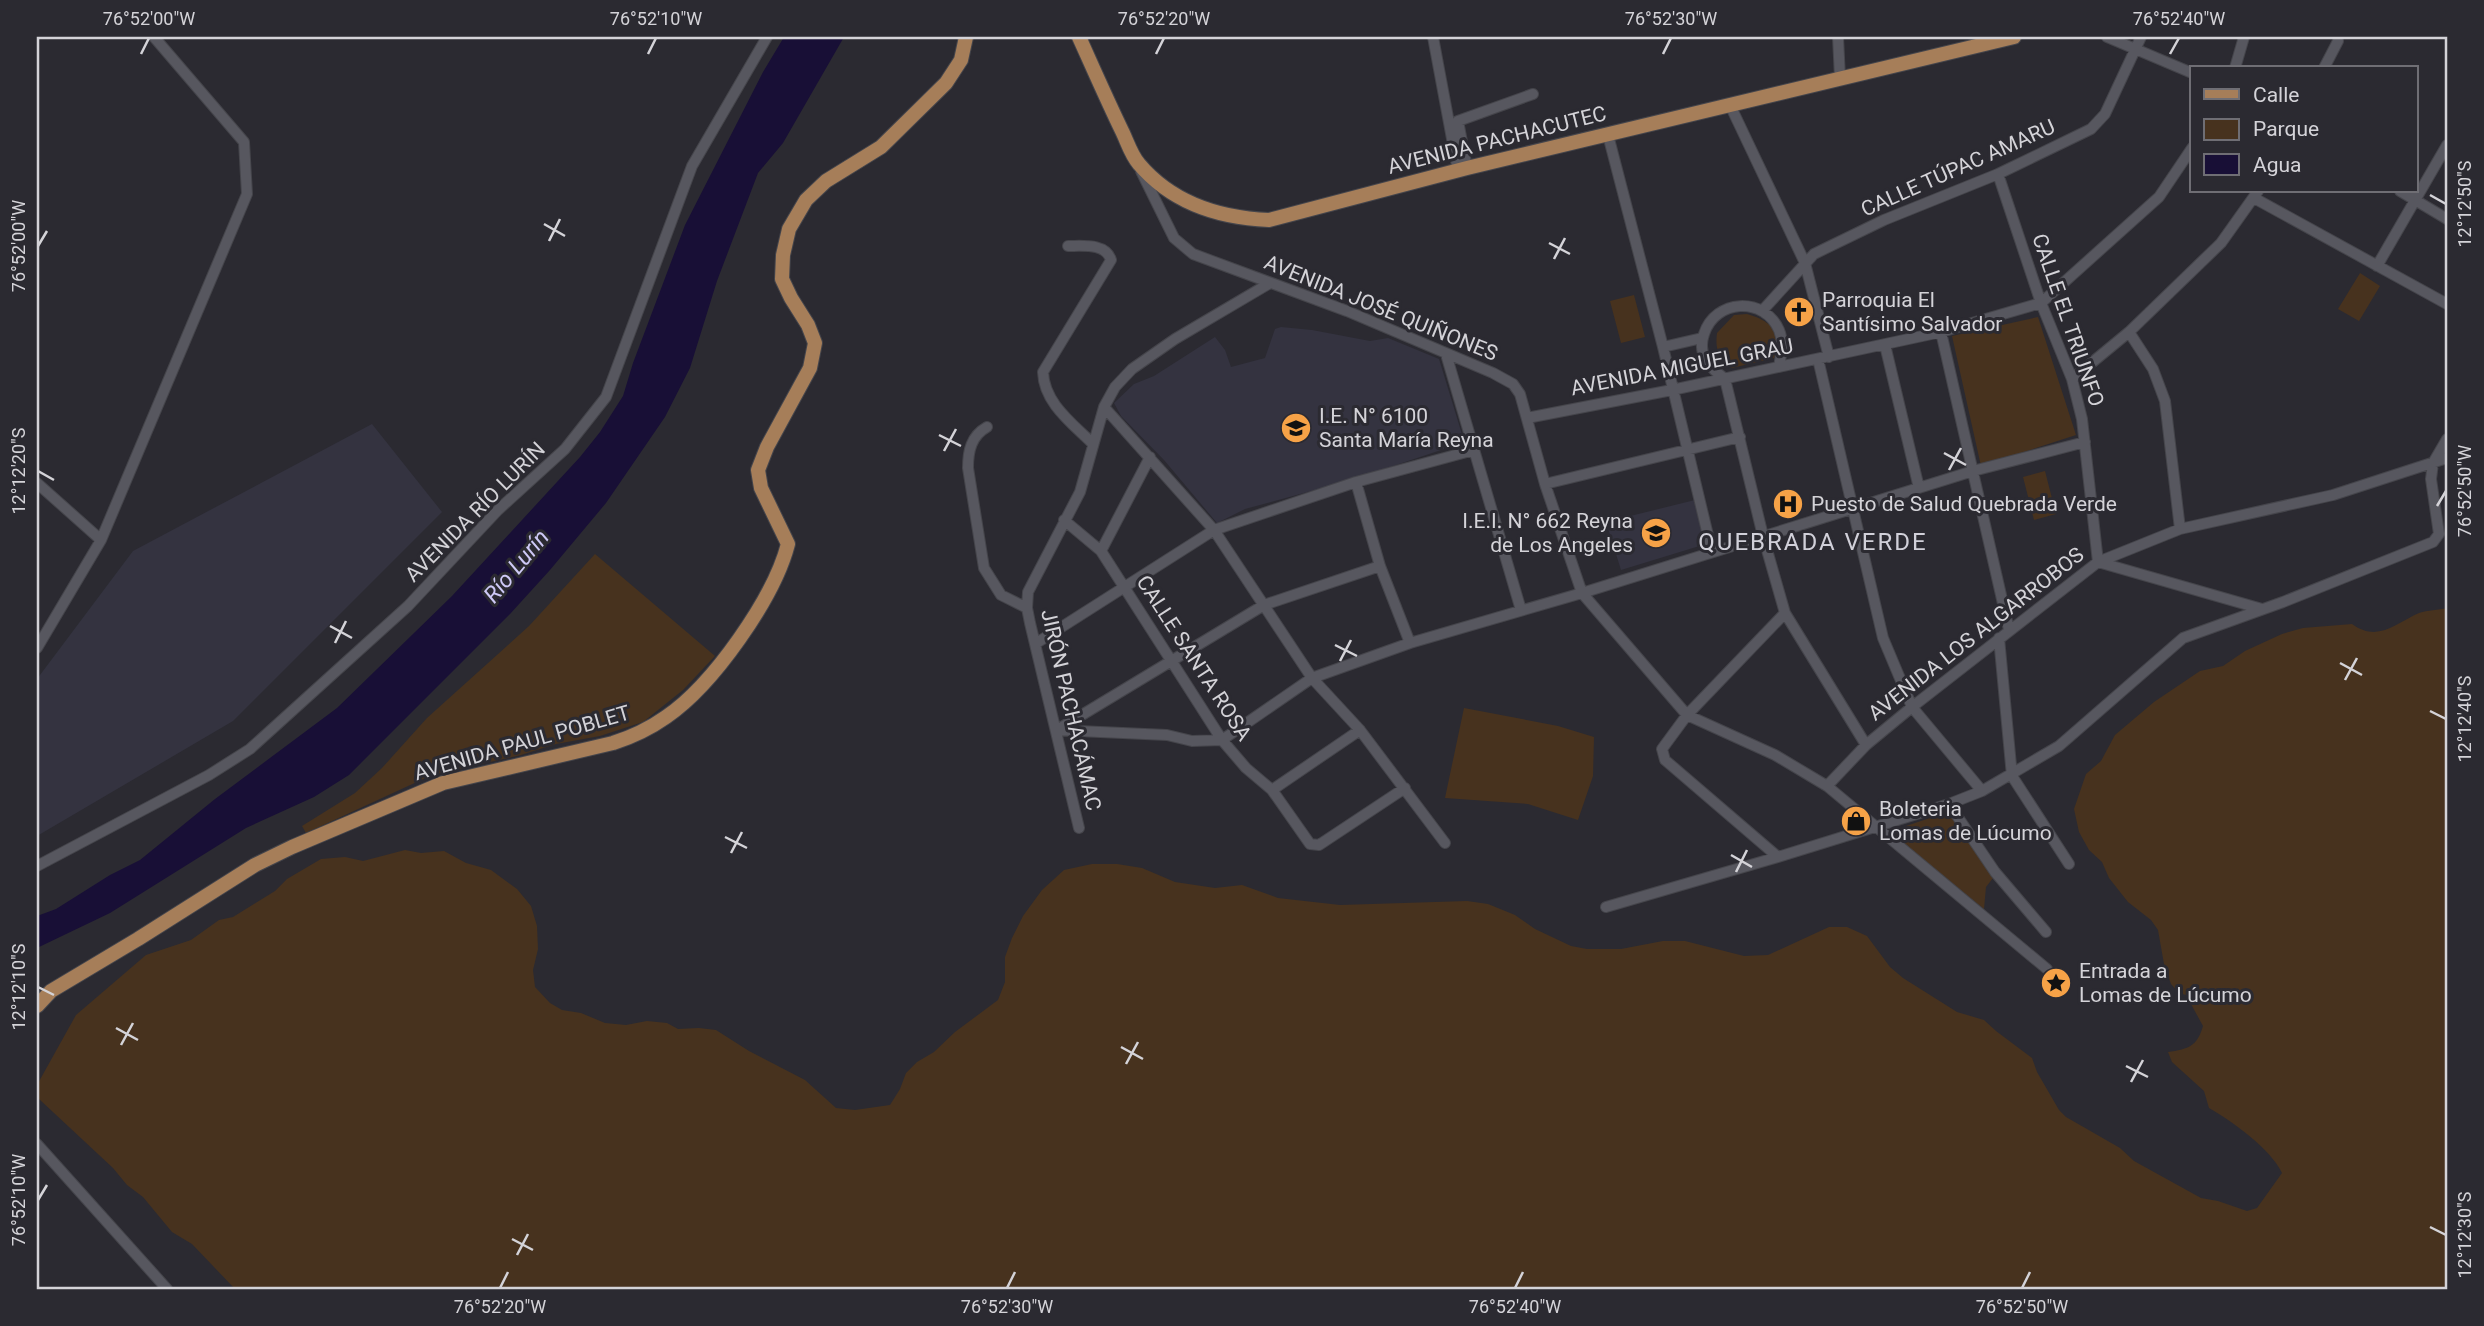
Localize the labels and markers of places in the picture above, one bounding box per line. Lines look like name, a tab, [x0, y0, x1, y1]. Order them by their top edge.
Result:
place label: Parroquia El Santísimo Salvador	[1822, 288, 2002, 336]
church icon: Parroquia El Santísimo Salvador	[1782, 295, 1816, 329]
place label: I.E. N° 6100 Santa María Reyna	[1319, 404, 1494, 452]
school or university icon: I.E. N° 6100 Santa María Reyna	[1279, 411, 1313, 445]
hospital icon: Puesto de Salud Quebrada Verde	[1771, 487, 1805, 521]
place label: Puesto de Salud Quebrada Verde	[1811, 492, 2117, 516]
place label: I.E.I. N° 662 Reyna de Los Angeles	[1462, 509, 1633, 557]
school or university icon: I.E.I. N° 662 Reyna de Los Angeles	[1639, 516, 1673, 550]
place label: Boleteria Lomas de Lúcumo	[1879, 797, 2052, 845]
shop icon: Boleteria Lomas de Lúcumo	[1839, 804, 1873, 838]
place label: Entrada a Lomas de Lúcumo	[2079, 959, 2252, 1007]
place icon: Entrada a Lomas de Lúcumo	[2039, 966, 2073, 1000]

